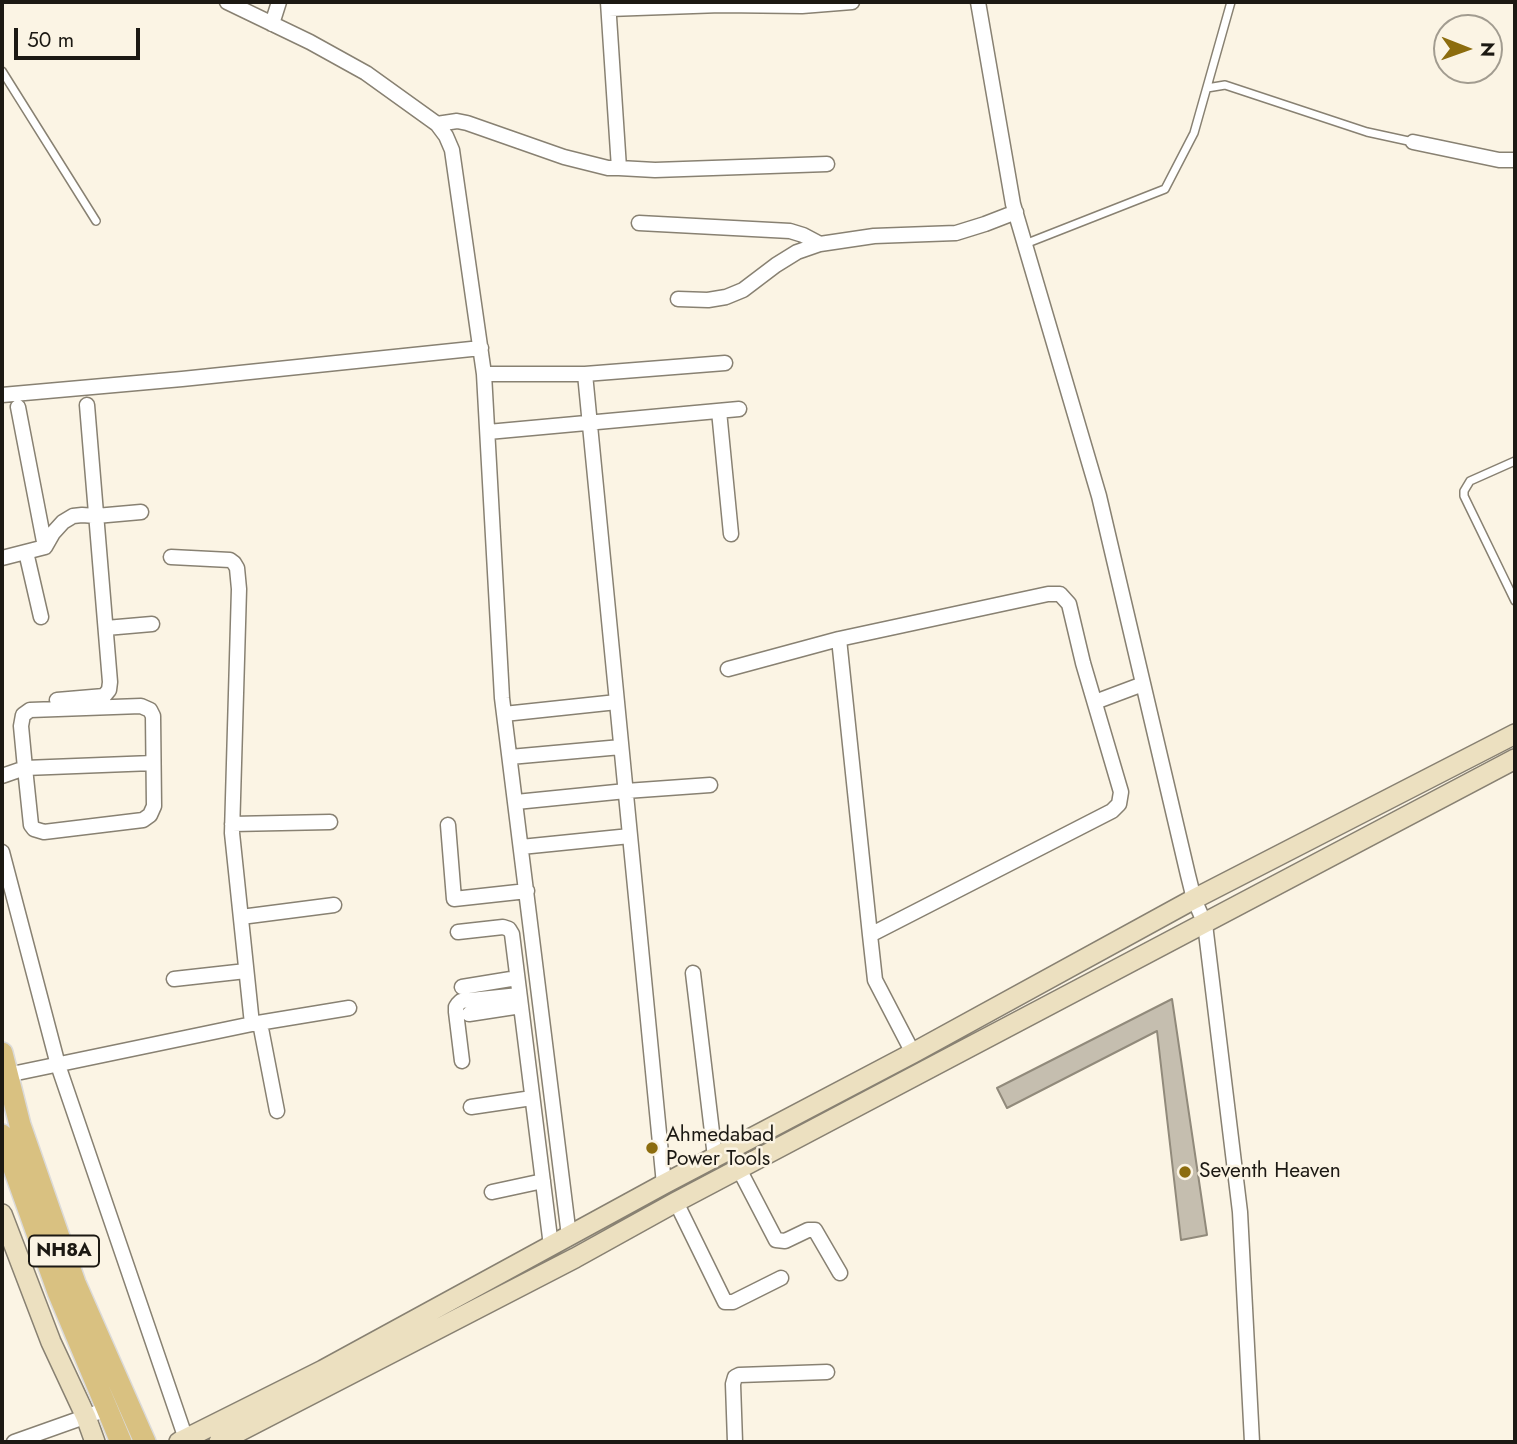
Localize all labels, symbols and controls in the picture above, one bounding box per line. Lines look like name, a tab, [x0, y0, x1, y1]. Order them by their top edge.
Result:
scale bar	[18, 14, 144, 58]
north arrow	[1433, 14, 1503, 84]
text: 50 m	[27, 25, 74, 55]
text: N	[1474, 42, 1501, 57]
place label: Ahmedabad Power Tools	[666, 1123, 774, 1173]
marker: Ahmedabad Power Tools	[644, 1140, 660, 1156]
place label: Seventh Heaven	[1199, 1159, 1341, 1185]
marker: Seventh Heaven	[1177, 1164, 1193, 1180]
road number: NH8A	[29, 1236, 99, 1266]

